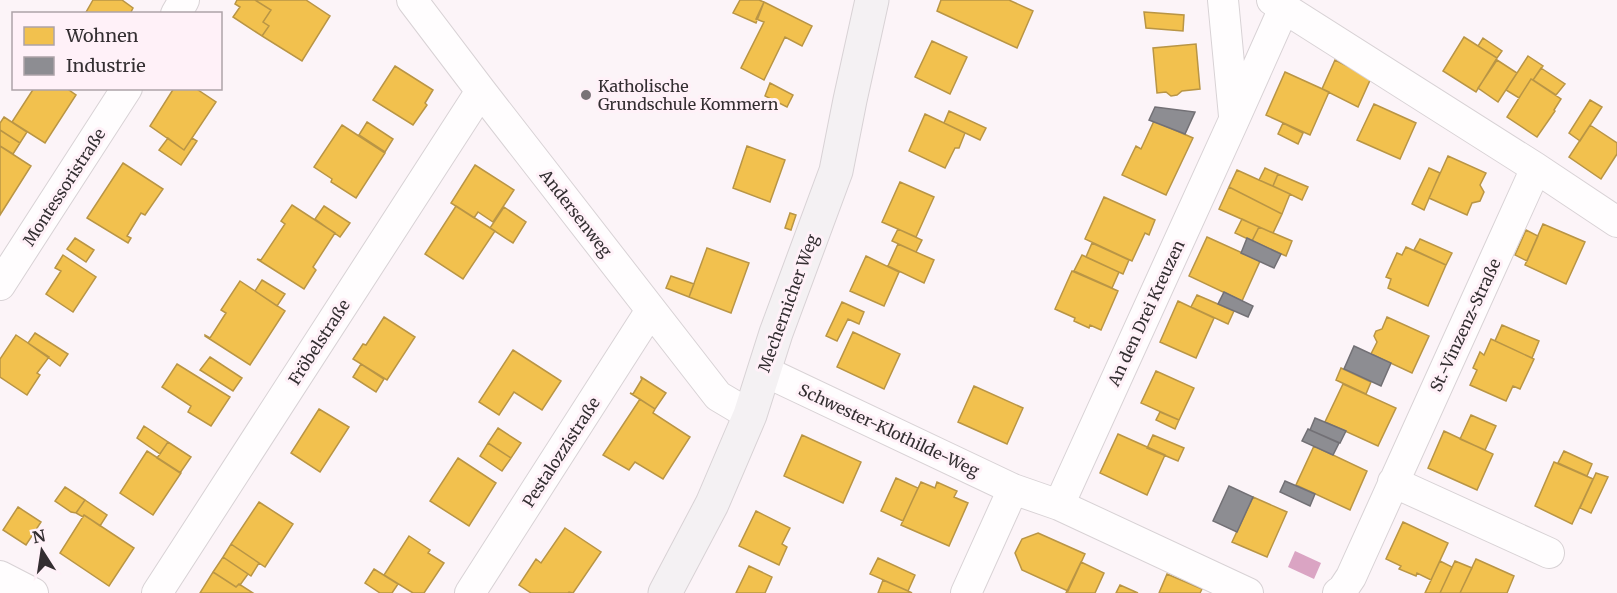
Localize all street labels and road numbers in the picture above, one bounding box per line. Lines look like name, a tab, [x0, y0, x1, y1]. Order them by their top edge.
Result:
street label: Montessoristraße	[19, 125, 109, 249]
street label: Andersenweg	[535, 165, 616, 261]
street label: Mechernicher Weg	[754, 231, 822, 375]
street label: An den Drei Kreuzen	[1103, 237, 1189, 390]
street label: St.-Vinzenz-Straße	[1425, 255, 1505, 395]
street label: Fröbelstraße	[284, 296, 354, 388]
street label: Schwester-Klothilde-Weg	[796, 379, 983, 481]
street label: Pestalozzistraße	[518, 393, 604, 511]

